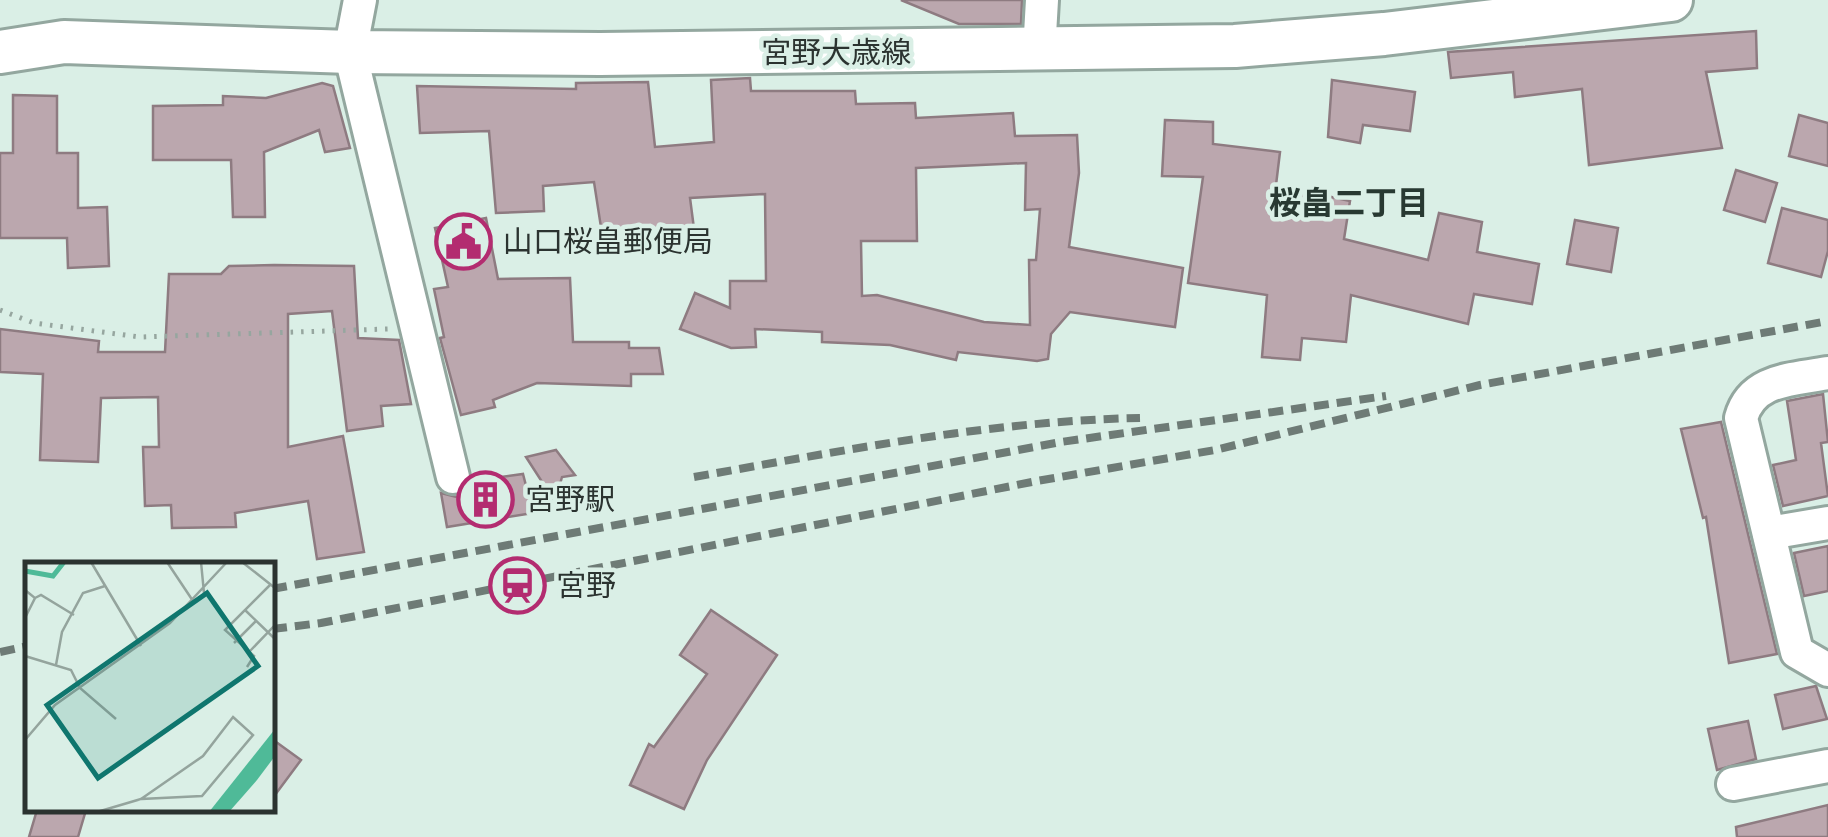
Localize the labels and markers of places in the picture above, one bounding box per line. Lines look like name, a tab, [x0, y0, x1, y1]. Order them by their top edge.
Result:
public building icon: 山口桜畠郵便局	[434, 212, 494, 272]
place label: 山口桜畠郵便局	[503, 226, 713, 263]
building icon: 宮野駅	[456, 470, 516, 530]
place label: 宮野駅	[525, 484, 615, 521]
station icon: 宮野	[487, 556, 547, 616]
place label: 宮野	[556, 570, 616, 607]

